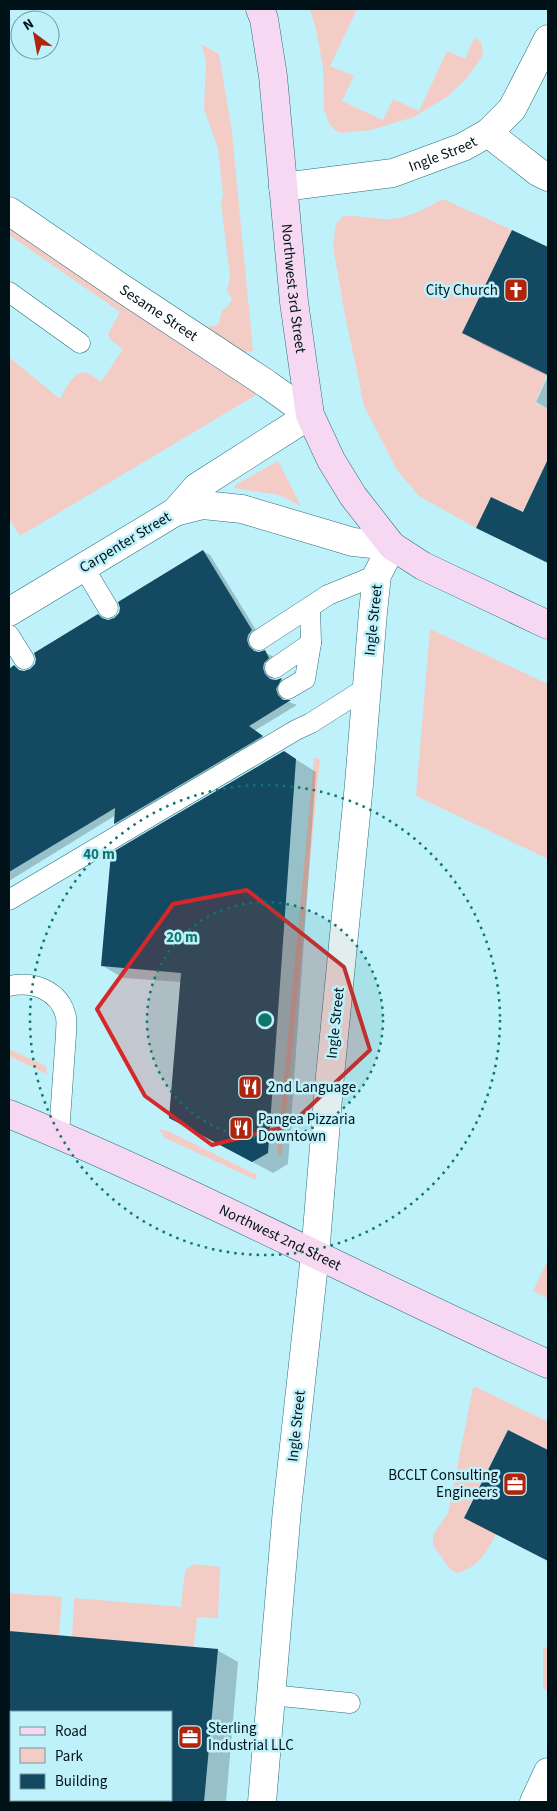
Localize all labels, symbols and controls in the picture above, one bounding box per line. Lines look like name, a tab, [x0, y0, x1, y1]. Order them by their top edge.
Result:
north arrow	[10, 10, 60, 60]
text: N	[19, 14, 38, 36]
street label: Ingle Street	[406, 131, 481, 177]
street label: Northwest 3rd Street	[276, 223, 311, 355]
church icon: City Church	[503, 277, 529, 303]
street label: Sesame Street	[115, 280, 202, 347]
place label: City Church	[426, 280, 498, 301]
street label: Carpenter Street	[76, 507, 175, 578]
street label: Ingle Street	[359, 583, 388, 657]
text: 40 m	[83, 844, 115, 865]
text: 20 m	[166, 927, 198, 948]
street label: Ingle Street	[321, 986, 350, 1060]
centre of rings	[256, 1011, 274, 1029]
restaurant icon: 2nd Language	[237, 1074, 263, 1100]
place label: 2nd Language	[268, 1077, 356, 1098]
place label: Pangea Pizzaria Downtown	[258, 1109, 355, 1147]
restaurant icon: Pangea Pizzaria Downtown	[228, 1115, 254, 1141]
street label: Northwest 2nd Street	[215, 1199, 345, 1276]
street label: Ingle Street	[282, 1389, 311, 1463]
place label: BCCLT Consulting Engineers	[388, 1465, 498, 1503]
office icon: BCCLT Consulting Engineers	[502, 1471, 528, 1497]
legend	[10, 1711, 172, 1801]
place label: Sterling Industrial LLC	[208, 1718, 294, 1756]
text: Road	[55, 1721, 87, 1742]
office icon: Sterling Industrial LLC	[177, 1724, 203, 1750]
text: Park	[55, 1746, 84, 1767]
text: Building	[55, 1771, 108, 1792]

